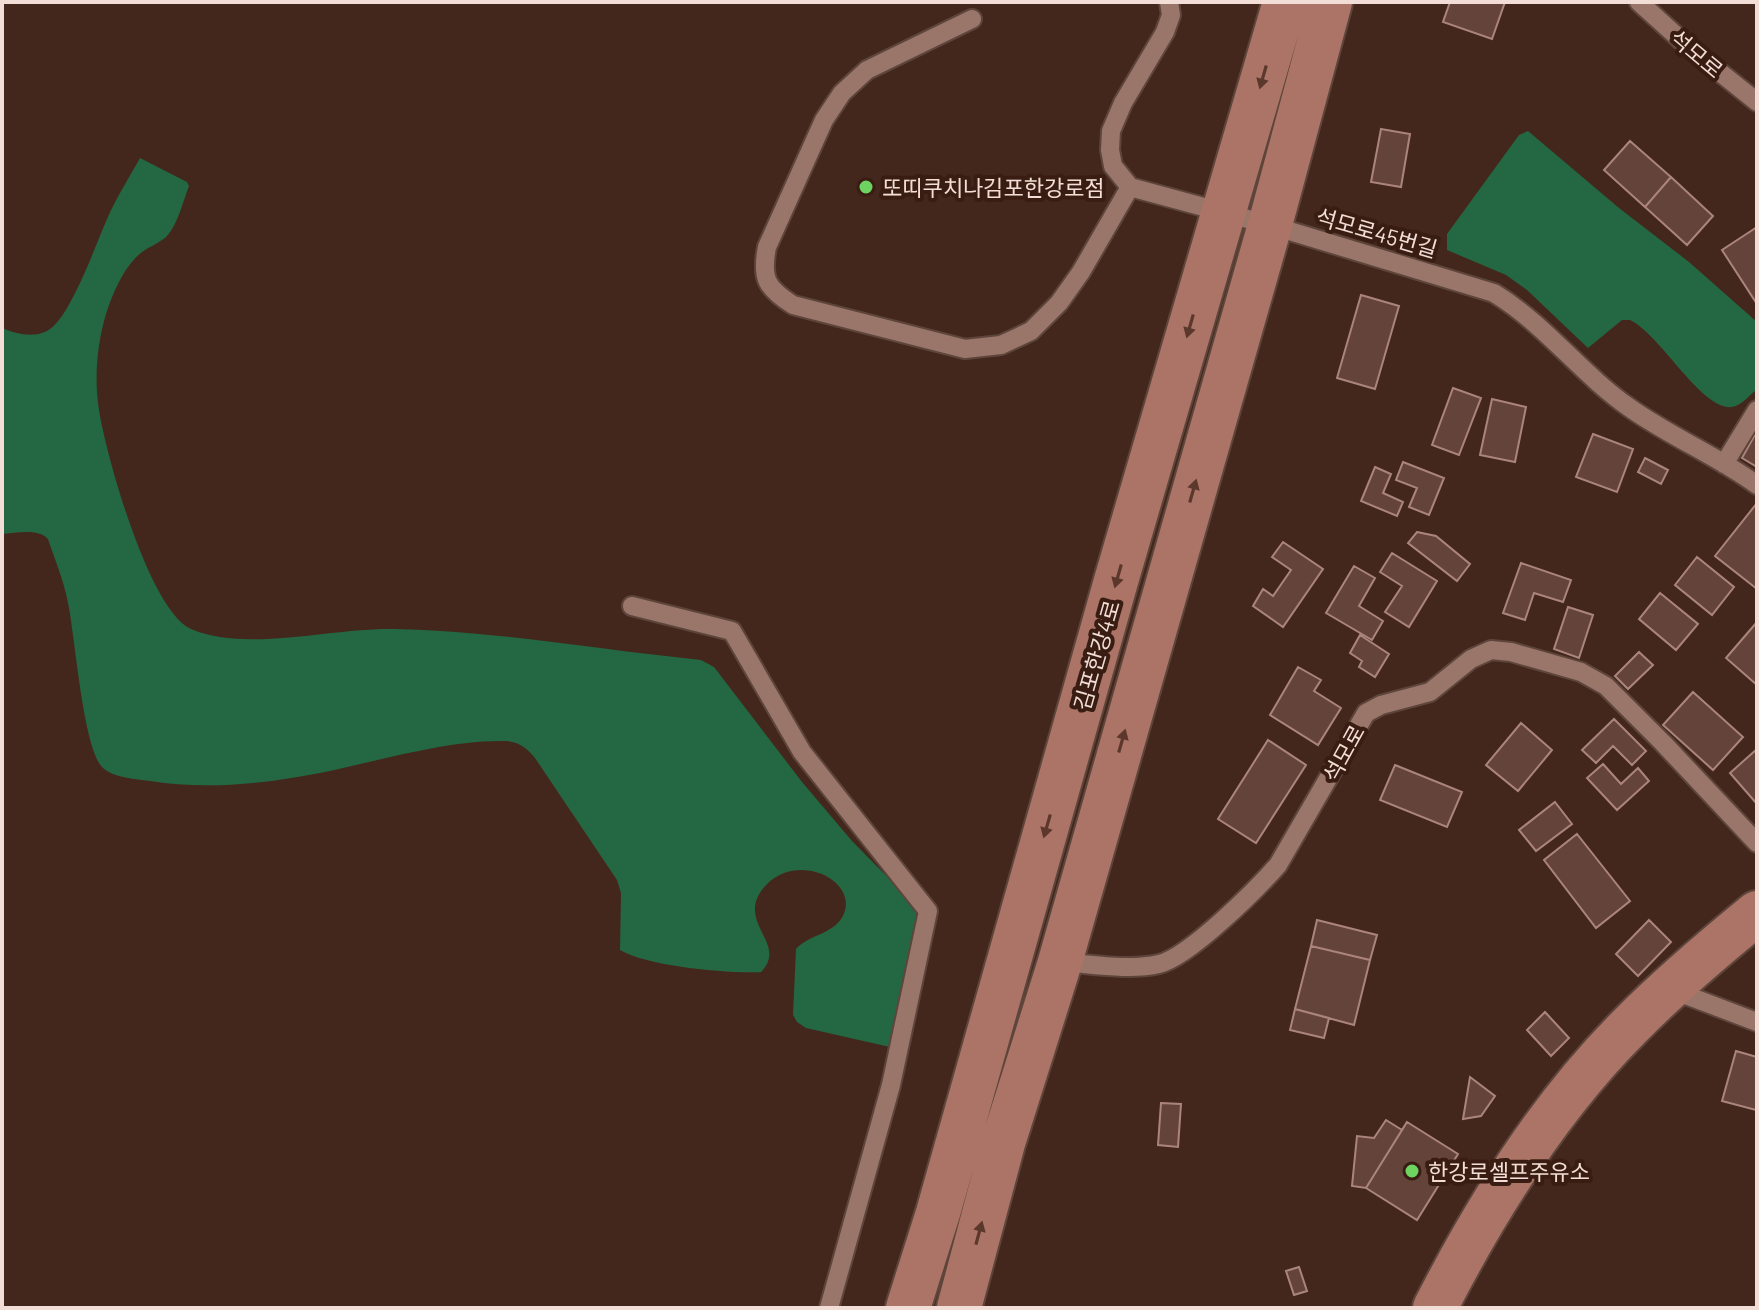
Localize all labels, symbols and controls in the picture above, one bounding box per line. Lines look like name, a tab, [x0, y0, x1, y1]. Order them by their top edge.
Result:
street label: 석모로	[1665, 24, 1729, 82]
one-way arrow	[1256, 65, 1269, 89]
place label: 또띠쿠치나김포한강로점	[882, 174, 1105, 200]
marker: 또띠쿠치나김포한강로점	[857, 178, 875, 196]
street label: 석모로45번길	[1314, 202, 1440, 262]
one-way arrow	[1183, 315, 1196, 339]
one-way arrow	[1187, 478, 1200, 502]
one-way arrow	[1111, 565, 1124, 589]
street label: 김포한강4로	[1068, 597, 1124, 713]
street label: 석모로	[1317, 720, 1369, 786]
one-way arrow	[1116, 729, 1129, 753]
one-way arrow	[1040, 815, 1053, 839]
place label: 한강로셀프주유소	[1428, 1158, 1590, 1184]
marker: 한강로셀프주유소	[1403, 1162, 1421, 1180]
one-way arrow	[974, 1220, 986, 1245]

